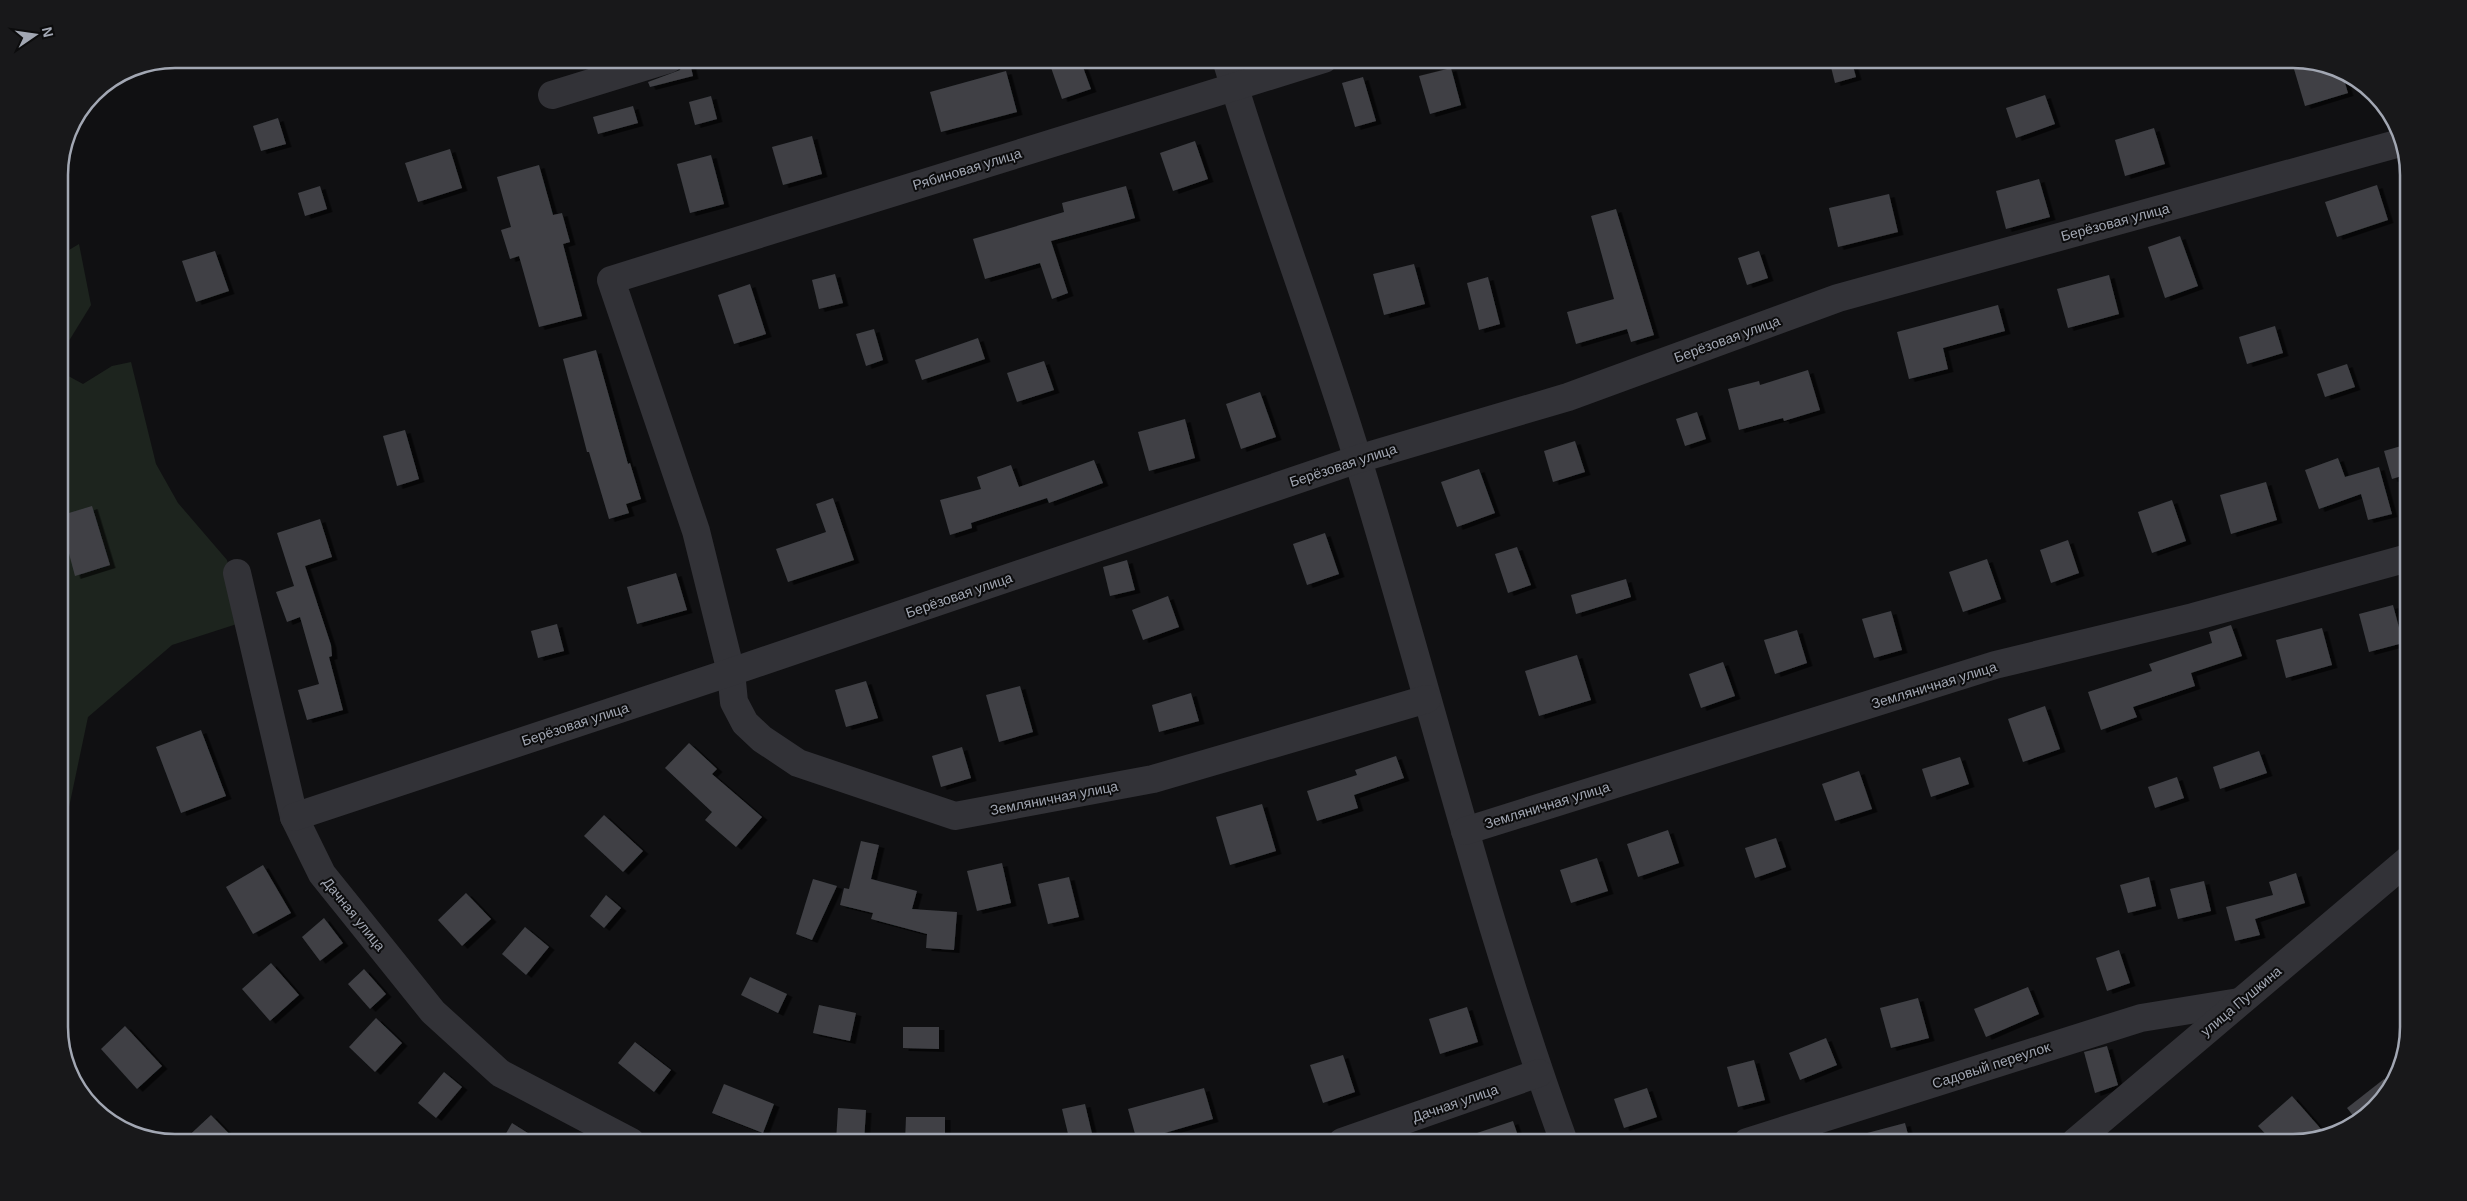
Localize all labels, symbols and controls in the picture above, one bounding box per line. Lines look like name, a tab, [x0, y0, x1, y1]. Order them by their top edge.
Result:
north arrow	[10, 10, 60, 60]
text: N	[39, 25, 57, 39]
street label: Рябиновая улица	[911, 145, 1023, 193]
street label: Берёзовая улица	[2059, 200, 2171, 244]
street label: Берёзовая улица	[1672, 312, 1782, 366]
street label: Берёзовая улица	[1287, 440, 1399, 490]
street label: Берёзовая улица	[904, 569, 1015, 621]
street label: Земляничная улица	[1870, 658, 1999, 712]
street label: Берёзовая улица	[519, 699, 631, 749]
street label: Земляничная улица	[989, 778, 1120, 818]
street label: Земляничная улица	[1483, 778, 1612, 832]
street label: Дачная улица	[320, 874, 389, 954]
street label: улица Пушкина	[2198, 963, 2285, 1039]
street label: Садовый переулок	[1930, 1038, 2053, 1092]
street label: Дачная улица	[1410, 1081, 1500, 1125]

